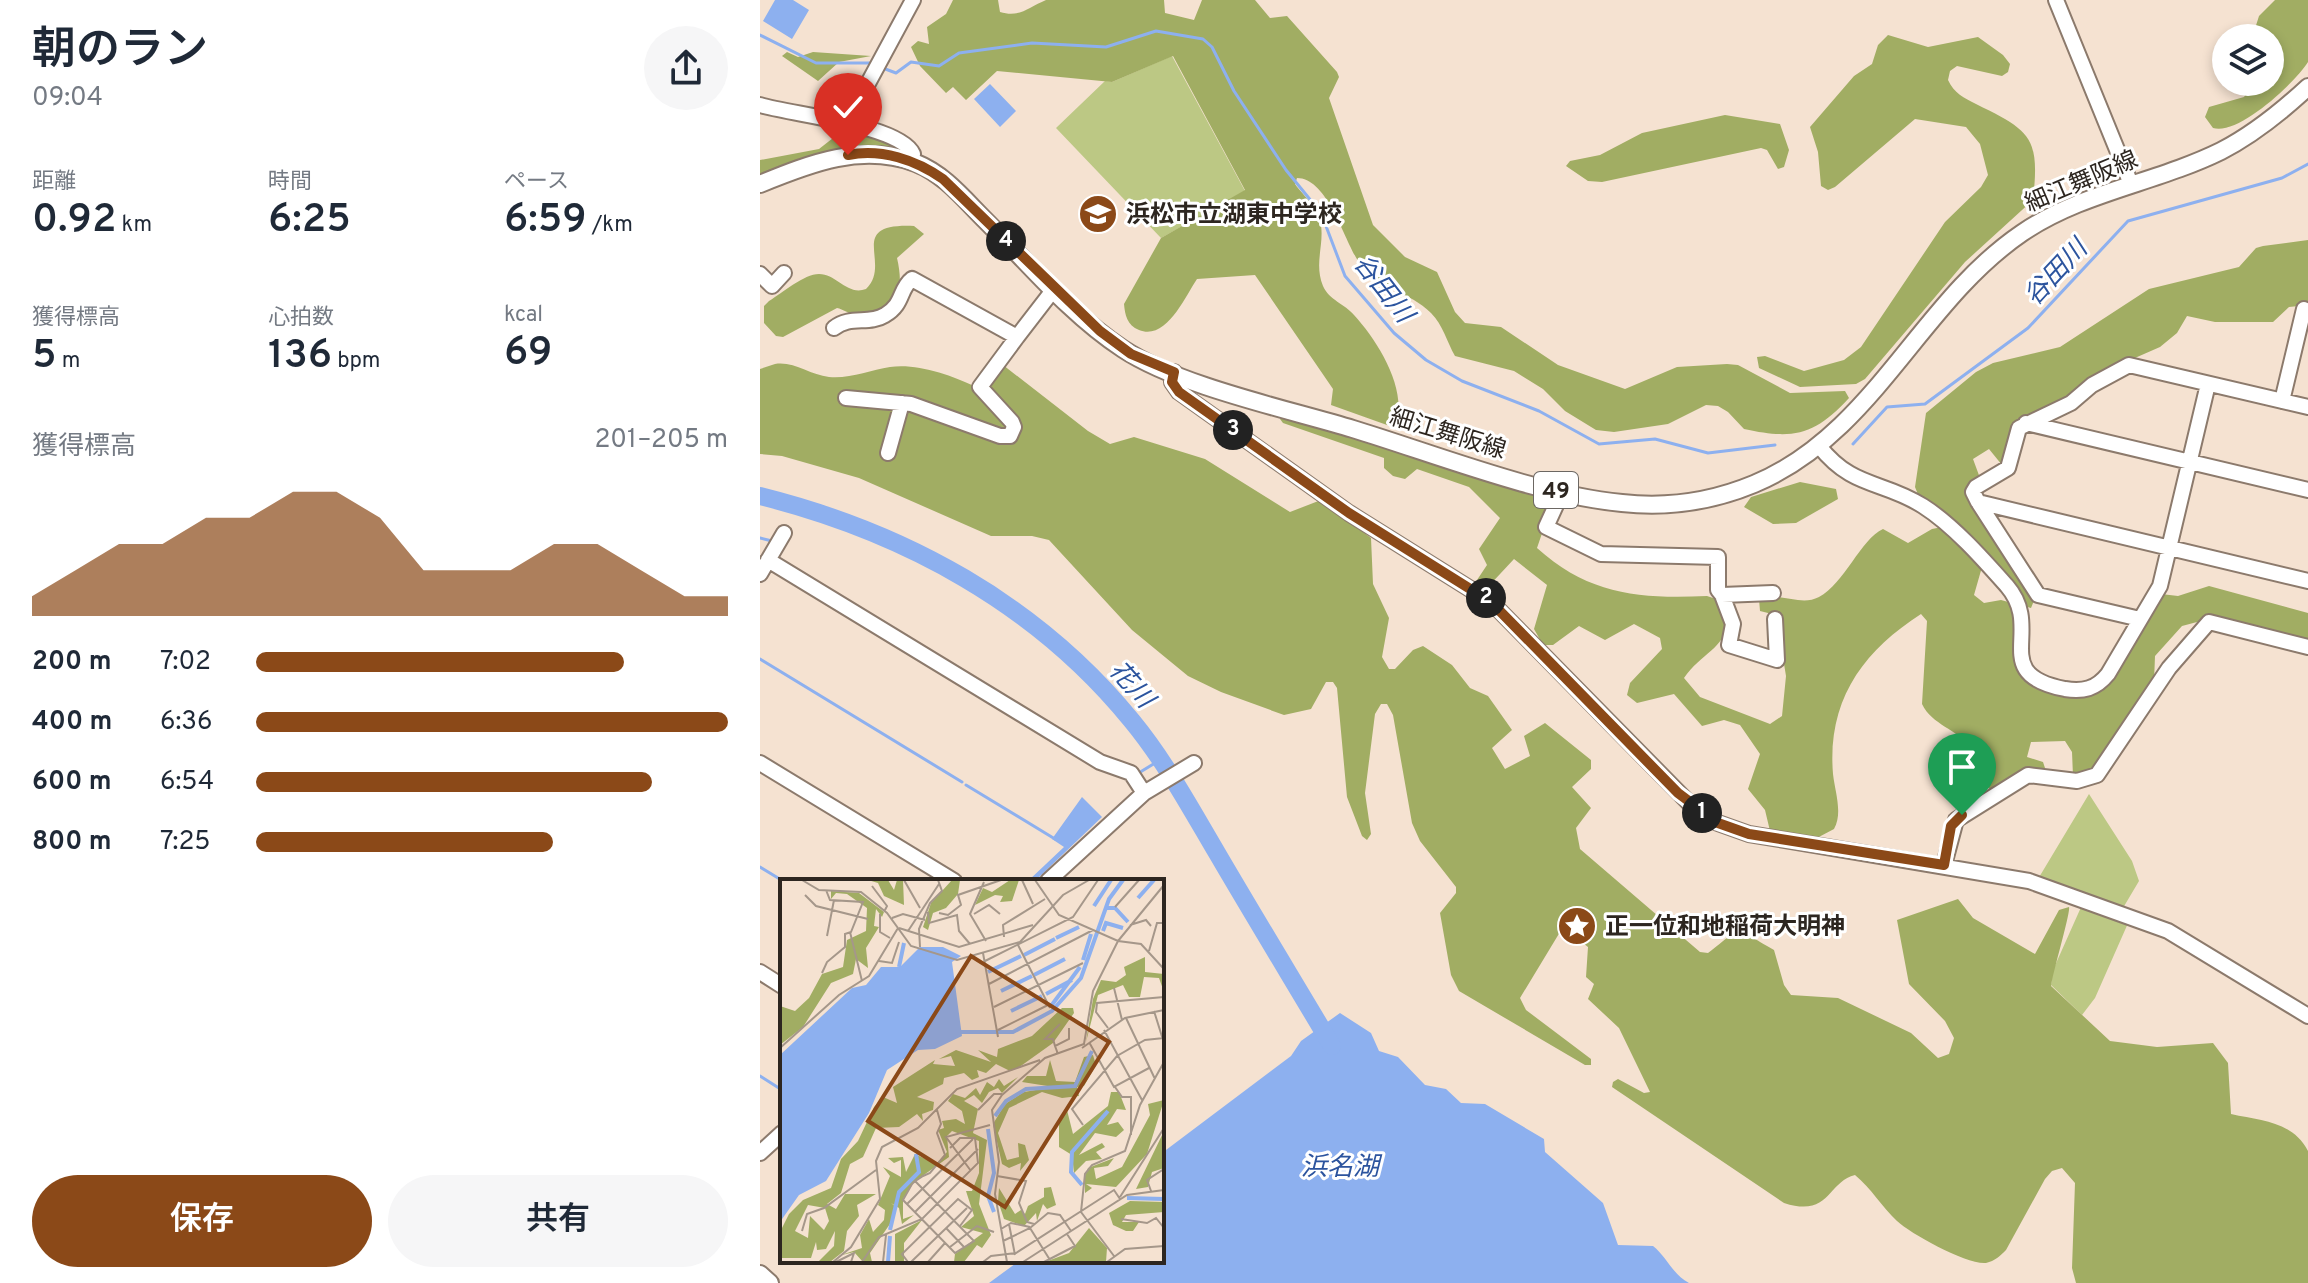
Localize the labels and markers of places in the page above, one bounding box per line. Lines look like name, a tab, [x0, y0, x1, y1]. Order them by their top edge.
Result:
pin	[814, 73, 882, 155]
school or university icon: 浜松市立湖東中学校	[1077, 193, 1119, 235]
place label: 浜松市立湖東中学校	[1126, 201, 1342, 231]
pin: 4	[986, 221, 1026, 261]
pin: 3	[1213, 410, 1253, 450]
pin: 2	[1466, 578, 1506, 618]
pin	[1928, 733, 1996, 815]
pin: 1	[1682, 793, 1722, 833]
place icon: 正一位和地稲荷大明神	[1556, 905, 1598, 947]
place label: 正一位和地稲荷大明神	[1605, 913, 1845, 943]

